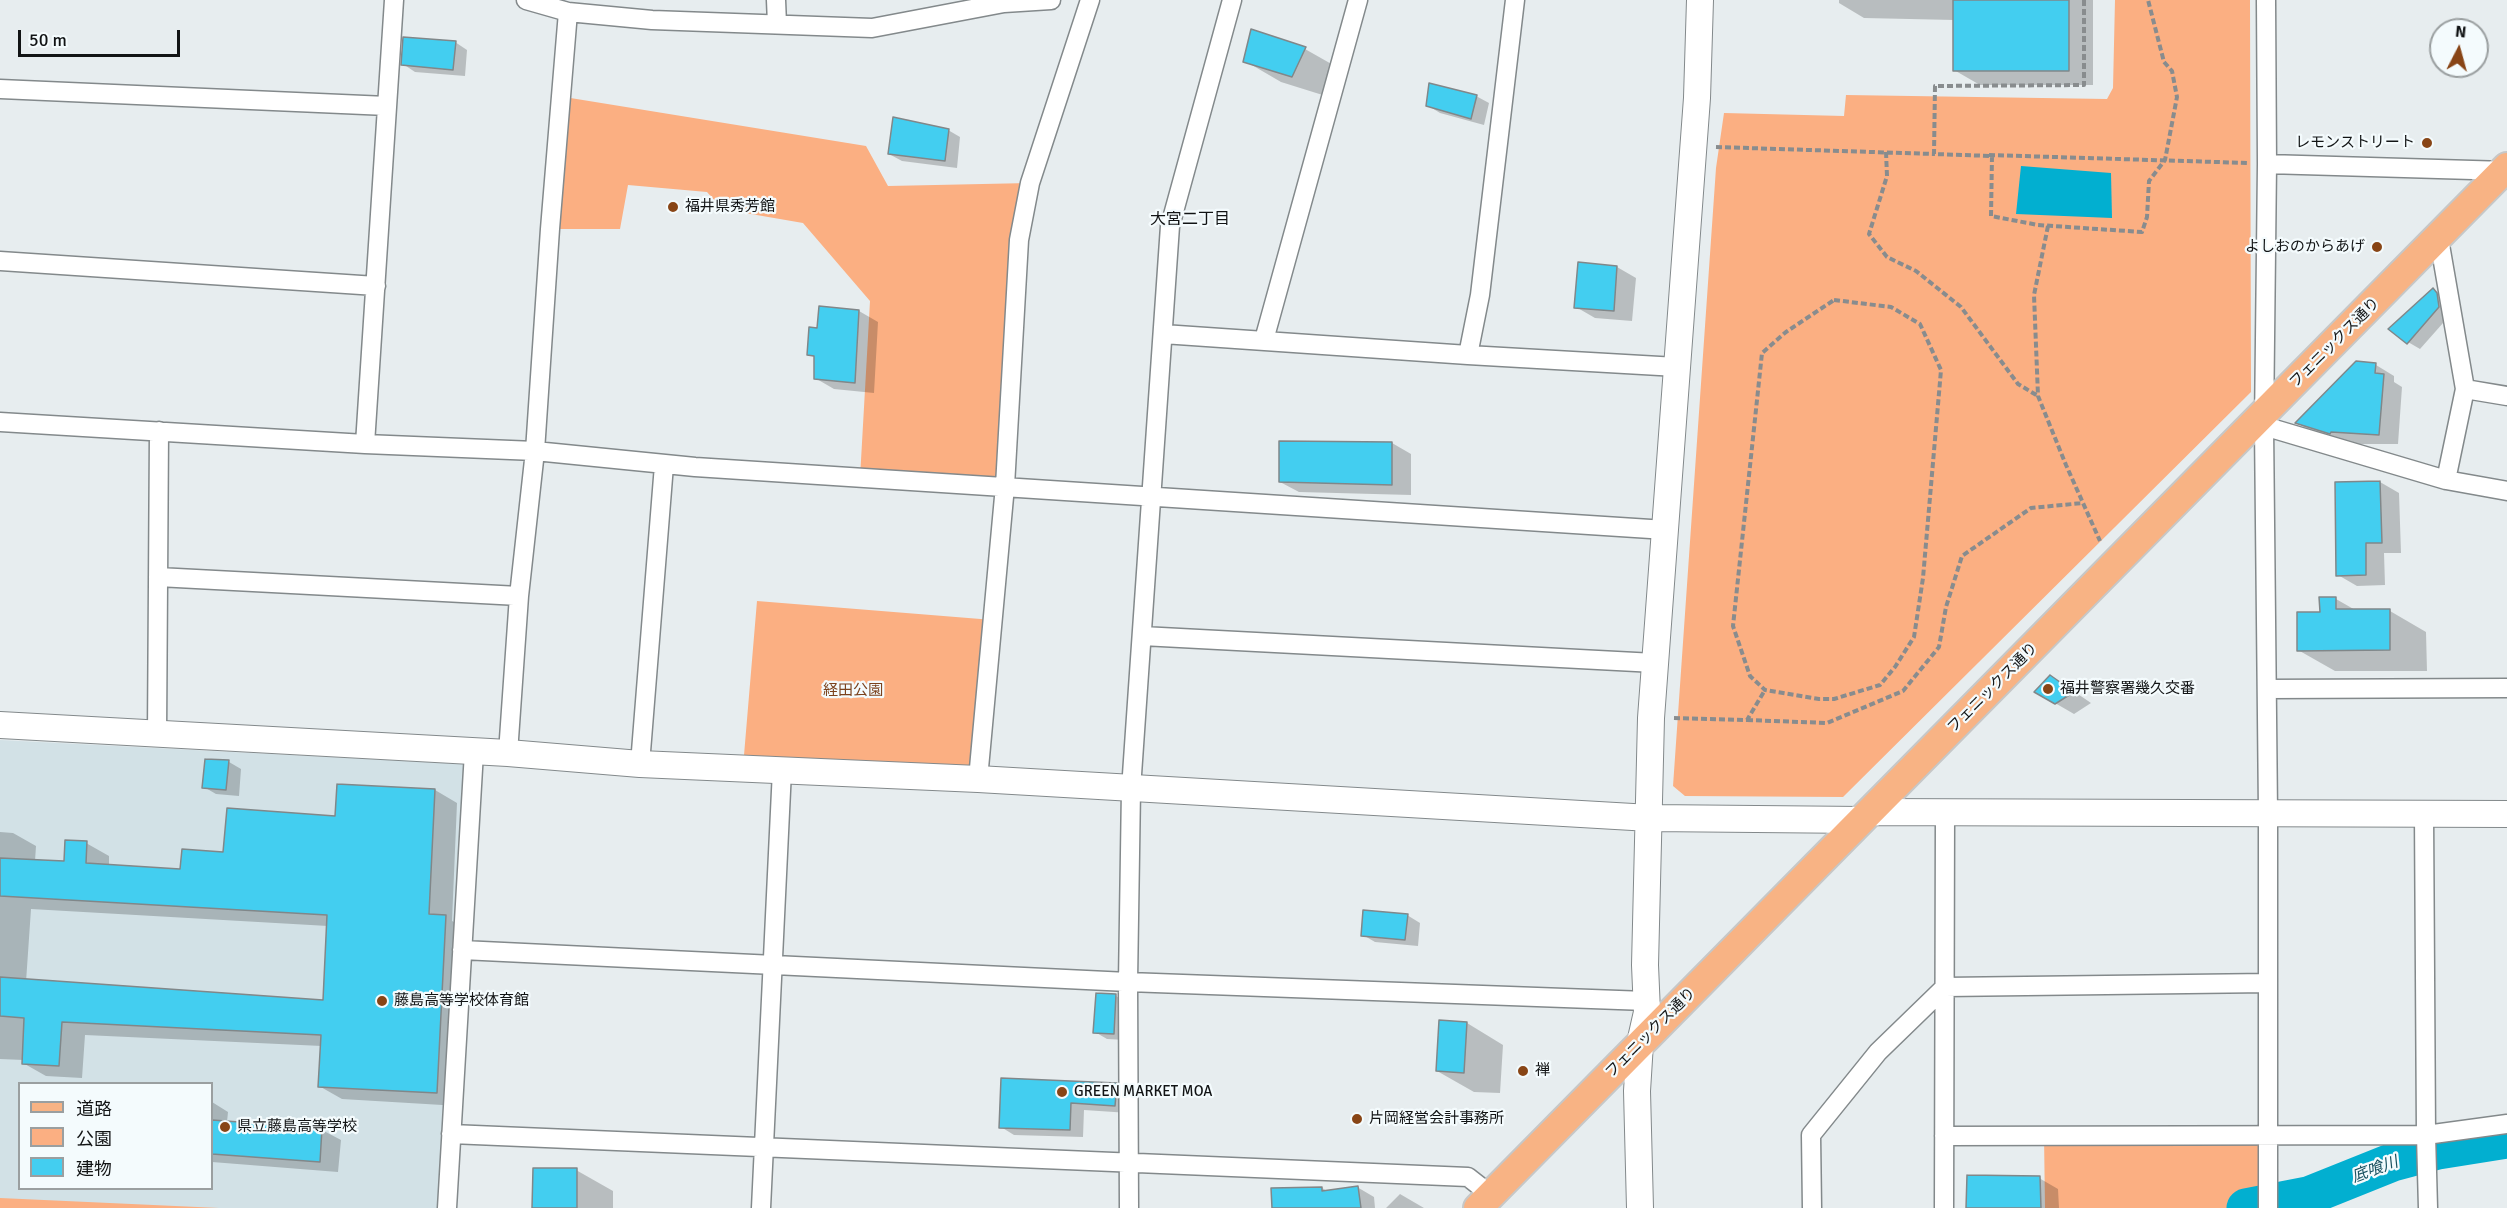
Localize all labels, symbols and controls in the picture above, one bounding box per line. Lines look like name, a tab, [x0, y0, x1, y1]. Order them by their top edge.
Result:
scale bar	[21, 18, 183, 56]
north arrow	[2429, 18, 2489, 78]
text: N	[2454, 22, 2467, 43]
text: 50 m	[29, 29, 67, 51]
place label: レモンストリート	[2295, 134, 2415, 152]
marker: レモンストリート	[2420, 136, 2434, 150]
place label: 福井県秀芳館	[685, 198, 775, 216]
marker: 福井県秀芳館	[666, 200, 680, 214]
district label: 大宮二丁目	[1150, 210, 1230, 230]
place label: よしおのからあげ	[2245, 238, 2365, 256]
marker: よしおのからあげ	[2370, 240, 2384, 254]
street label: フェニックス通り	[2286, 294, 2384, 392]
street label: フェニックス通り	[1944, 639, 2042, 737]
place label: 福井警察署幾久交番	[2060, 680, 2195, 698]
park label: 経田公園	[823, 682, 883, 700]
marker: 福井警察署幾久交番	[2041, 682, 2055, 696]
street label: フェニックス通り	[1602, 984, 1700, 1082]
place label: 藤島高等学校体育館	[394, 992, 529, 1010]
marker: 藤島高等学校体育館	[375, 994, 389, 1008]
place label: 禅	[1535, 1062, 1550, 1080]
marker: 禅	[1516, 1064, 1530, 1078]
legend	[18, 1082, 213, 1190]
place label: GREEN MARKET MOA	[1074, 1083, 1212, 1101]
marker: GREEN MARKET MOA	[1055, 1085, 1069, 1099]
text: 道路	[76, 1098, 112, 1120]
place label: 片岡経営会計事務所	[1369, 1110, 1504, 1128]
marker: 片岡経営会計事務所	[1350, 1112, 1364, 1126]
place label: 県立藤島高等学校	[237, 1118, 357, 1136]
marker: 県立藤島高等学校	[218, 1120, 232, 1134]
text: 公園	[76, 1128, 112, 1150]
water label: 底喰川	[2349, 1153, 2401, 1187]
text: 建物	[76, 1158, 112, 1180]

